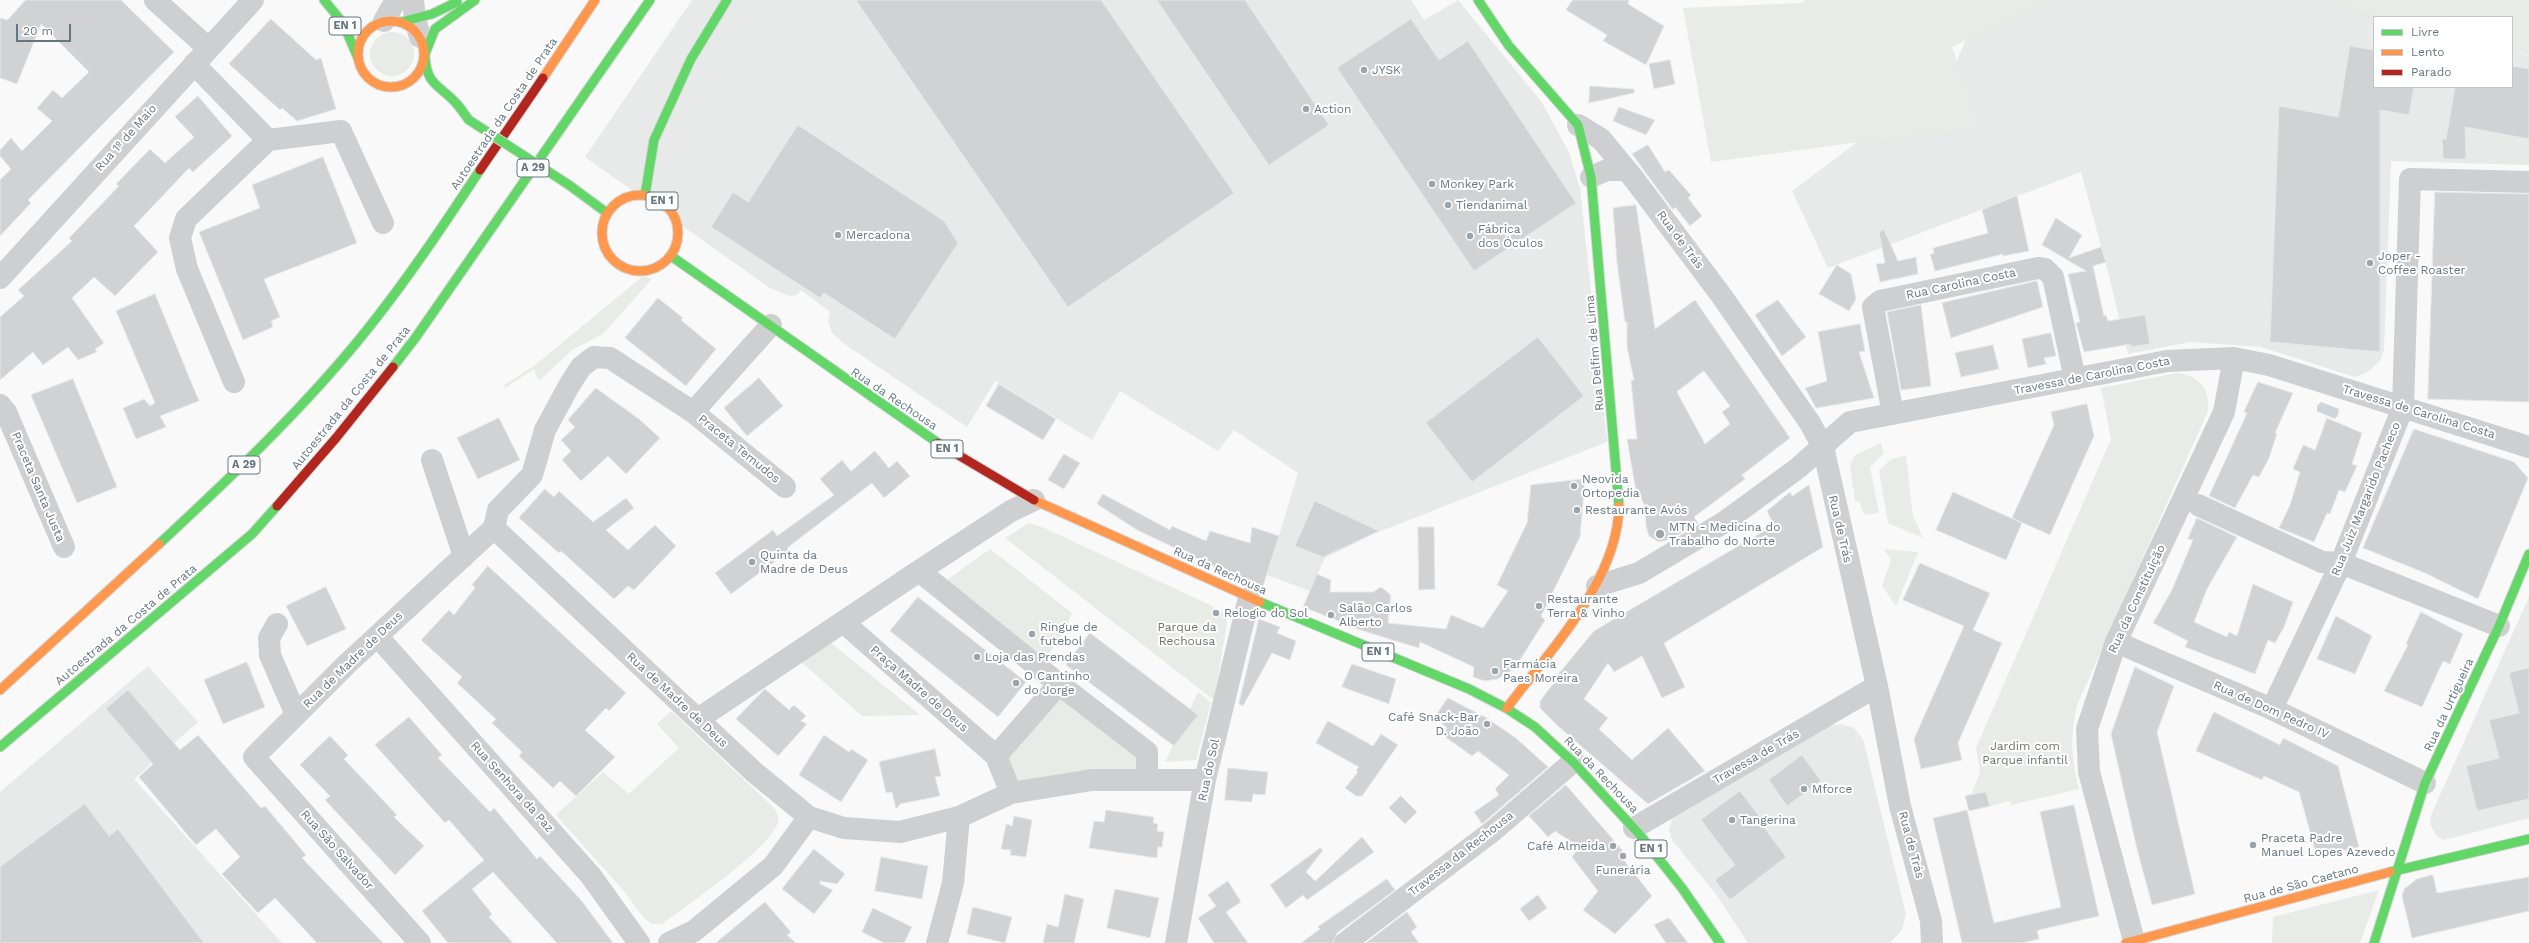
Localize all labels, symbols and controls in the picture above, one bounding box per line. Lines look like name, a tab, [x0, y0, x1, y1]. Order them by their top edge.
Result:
scale bar	[18, 16, 73, 42]
legend	[2373, 16, 2513, 88]
road number: EN 1	[329, 17, 361, 35]
text: 20 m	[23, 24, 53, 38]
text: Livre	[2411, 25, 2439, 39]
street label: Autoestrada da Costa de Prata	[448, 35, 560, 193]
text: Lento	[2411, 45, 2445, 59]
place label: JYSK	[1372, 63, 1401, 77]
marker: JYSK	[1359, 65, 1369, 75]
text: Parado	[2411, 65, 2451, 79]
street label: Rua 1º de Maio	[92, 102, 160, 174]
place label: Action	[1314, 102, 1351, 116]
marker: Action	[1301, 104, 1311, 114]
road number: A 29	[517, 159, 549, 177]
place label: Monkey Park	[1440, 177, 1514, 191]
marker: Monkey Park	[1427, 179, 1437, 189]
road number: EN 1	[646, 192, 678, 210]
place label: Tiendanimal	[1456, 198, 1527, 212]
marker: Tiendanimal	[1443, 200, 1453, 210]
street label: Rua de Trás	[1654, 208, 1706, 272]
place label: Fábrica dos Óculos	[1478, 222, 1543, 250]
place label: Mercadona	[846, 228, 910, 242]
marker: Mercadona	[833, 230, 843, 240]
marker: Fábrica dos Óculos	[1465, 231, 1475, 241]
place label: Joper - Coffee Roaster	[2378, 249, 2465, 277]
marker: Joper - Coffee Roaster	[2365, 258, 2375, 268]
street label: Rua Carolina Costa	[1905, 265, 2017, 303]
street label: Rua Delfim de Lima	[1583, 295, 1607, 411]
street label: Autoestrada da Costa de Prata	[289, 323, 413, 473]
street label: Travessa de Carolina Costa	[2013, 354, 2171, 398]
street label: Rua da Rechousa	[848, 365, 940, 433]
street label: Travessa de Carolina Costa	[2341, 382, 2497, 442]
street label: Praceta Temudos	[695, 412, 783, 486]
street label: Rua Juiz Margarido Pacheco	[2328, 420, 2404, 578]
street label: Praceta Santa Justa	[8, 430, 68, 544]
road number: EN 1	[931, 440, 963, 458]
road number: A 29	[228, 456, 260, 474]
place label: Neovida Ortopedia	[1582, 472, 1640, 500]
marker: Neovida Ortopedia	[1569, 481, 1579, 491]
street label: Rua de Trás	[1825, 494, 1855, 564]
place label: Restaurante Avós	[1585, 503, 1687, 517]
marker: Restaurante Avós	[1572, 505, 1582, 515]
place label: MTN - Medicina do Trabalho do Norte	[1669, 520, 1780, 548]
marker: MTN - Medicina do Trabalho do Norte	[1654, 528, 1666, 540]
street label: Rua da Constituição	[2105, 542, 2169, 656]
street label: Rua da Rechousa	[1171, 544, 1269, 598]
place label: Quinta da Madre de Deus	[760, 548, 848, 576]
marker: Quinta da Madre de Deus	[747, 557, 757, 567]
street label: Autoestrada da Costa de Prata	[52, 561, 200, 689]
place label: Restaurante Terra & Vinho	[1547, 592, 1625, 620]
place label: Salão Carlos Alberto	[1339, 601, 1412, 629]
marker: Restaurante Terra & Vinho	[1534, 601, 1544, 611]
place label: Relogio do Sol	[1224, 606, 1308, 620]
marker: Relogio do Sol	[1211, 608, 1221, 618]
street label: Rua de Madre de Deus	[300, 609, 406, 711]
marker: Salão Carlos Alberto	[1326, 610, 1336, 620]
place label: Ringue de futebol	[1040, 620, 1098, 648]
park label: Parque da Rechousa	[1157, 620, 1217, 648]
marker: Ringue de futebol	[1027, 629, 1037, 639]
street label: Praça Madre de Deus	[867, 643, 971, 735]
road number: EN 1	[1362, 643, 1394, 661]
street label: Rua de Madre de Deus	[624, 649, 730, 751]
place label: Loja das Prendas	[985, 650, 1085, 664]
marker: Loja das Prendas	[972, 652, 982, 662]
street label: Rua da Urtigueira	[2421, 656, 2477, 754]
place label: Farmácia Paes Moreira	[1503, 657, 1578, 685]
marker: Farmácia Paes Moreira	[1490, 666, 1500, 676]
place label: O Cantinho do Jorge	[1024, 669, 1090, 697]
marker: O Cantinho do Jorge	[1011, 678, 1021, 688]
street label: Rua de Dom Pedro IV	[2211, 678, 2331, 742]
place label: Café Snack-Bar D. João	[1388, 710, 1479, 738]
marker: Café Snack-Bar D. João	[1482, 719, 1492, 729]
street label: Travessa de Trás	[1710, 726, 1802, 788]
street label: Rua da Rechousa	[1561, 734, 1641, 816]
street label: Rua do Sol	[1195, 737, 1223, 803]
street label: Rua Senhora da Paz	[467, 739, 557, 835]
park label: Jardim com Parque infantil	[1982, 739, 2068, 767]
place label: Mforce	[1812, 782, 1852, 796]
marker: Mforce	[1799, 784, 1809, 794]
street label: Rua São Salvador	[297, 807, 377, 893]
street label: Travessa da Rechousa	[1406, 808, 1516, 900]
street label: Rua de Trás	[1895, 810, 1927, 880]
place label: Tangerina	[1740, 813, 1796, 827]
marker: Tangerina	[1727, 815, 1737, 825]
place label: Praceta Padre Manuel Lopes Azevedo	[2261, 831, 2395, 859]
place label: Café Almeida	[1527, 839, 1605, 853]
road number: EN 1	[1635, 840, 1667, 858]
marker: Praceta Padre Manuel Lopes Azevedo	[2248, 840, 2258, 850]
marker: Café Almeida	[1608, 841, 1618, 851]
marker: Funerária	[1618, 851, 1628, 861]
street label: Rua de São Caetano	[2242, 862, 2360, 906]
place label: Funerária	[1596, 863, 1650, 877]

